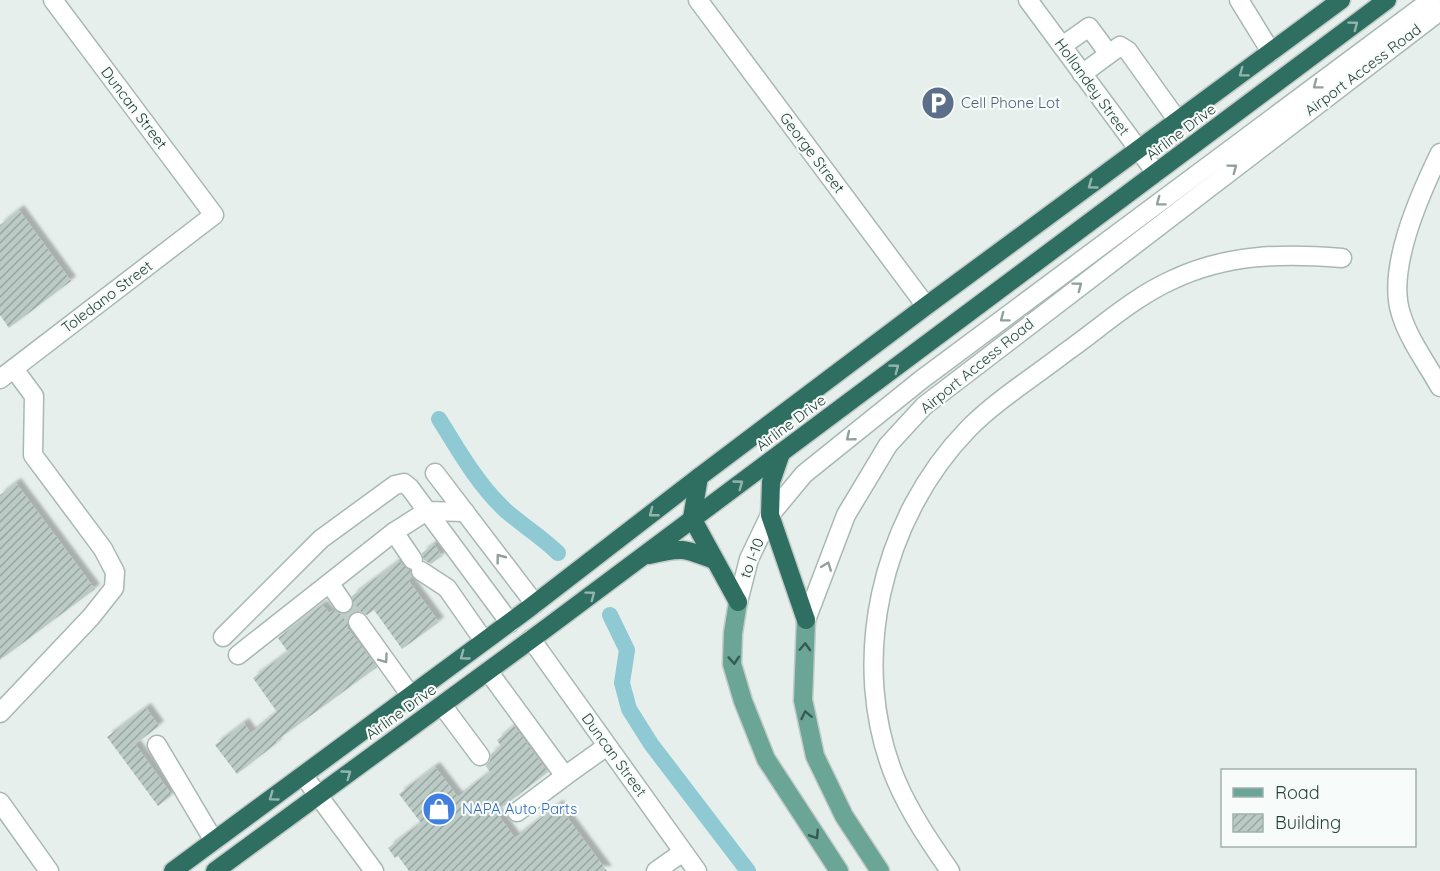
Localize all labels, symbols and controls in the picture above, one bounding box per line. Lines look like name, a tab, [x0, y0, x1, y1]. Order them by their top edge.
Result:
street label: Airport Access Road	[1301, 20, 1425, 120]
one-way arrow	[1347, 21, 1358, 32]
street label: Hollandey Street	[1051, 34, 1134, 139]
street label: Duncan Street	[97, 63, 172, 153]
one-way arrow	[1239, 66, 1250, 77]
one-way arrow	[1312, 78, 1323, 89]
parking icon: Cell Phone Lot	[920, 85, 956, 121]
place label: Cell Phone Lot	[961, 93, 1060, 112]
street label: Airline Drive	[1142, 99, 1219, 164]
street label: George Street	[776, 109, 849, 197]
one-way arrow	[1227, 165, 1238, 176]
one-way arrow	[1087, 178, 1098, 189]
one-way arrow	[1156, 194, 1167, 205]
street label: Toledano Street	[57, 256, 156, 337]
one-way arrow	[1072, 283, 1083, 294]
one-way arrow	[1000, 311, 1011, 322]
street label: Airport Access Road	[916, 314, 1037, 417]
one-way arrow	[889, 364, 900, 375]
street label: Airline Drive	[752, 390, 829, 455]
one-way arrow	[846, 430, 857, 441]
one-way arrow	[732, 480, 743, 491]
one-way arrow	[648, 506, 659, 517]
street label: to I-10	[735, 535, 768, 581]
one-way arrow	[496, 554, 507, 565]
one-way arrow	[819, 561, 832, 571]
one-way arrow	[584, 591, 595, 602]
one-way arrow	[799, 643, 811, 652]
one-way arrow	[460, 649, 471, 660]
one-way arrow	[377, 652, 388, 663]
one-way arrow	[727, 656, 740, 665]
street label: Airline Drive	[362, 680, 440, 744]
street label: Duncan Street	[578, 709, 651, 800]
one-way arrow	[801, 711, 814, 721]
legend	[1221, 769, 1416, 847]
one-way arrow	[340, 771, 351, 782]
text: Road	[1275, 781, 1320, 804]
one-way arrow	[269, 790, 280, 801]
shop icon: NAPA Auto Parts	[421, 791, 457, 827]
place label: NAPA Auto Parts	[462, 799, 577, 818]
text: Building	[1275, 811, 1341, 834]
one-way arrow	[808, 828, 819, 839]

